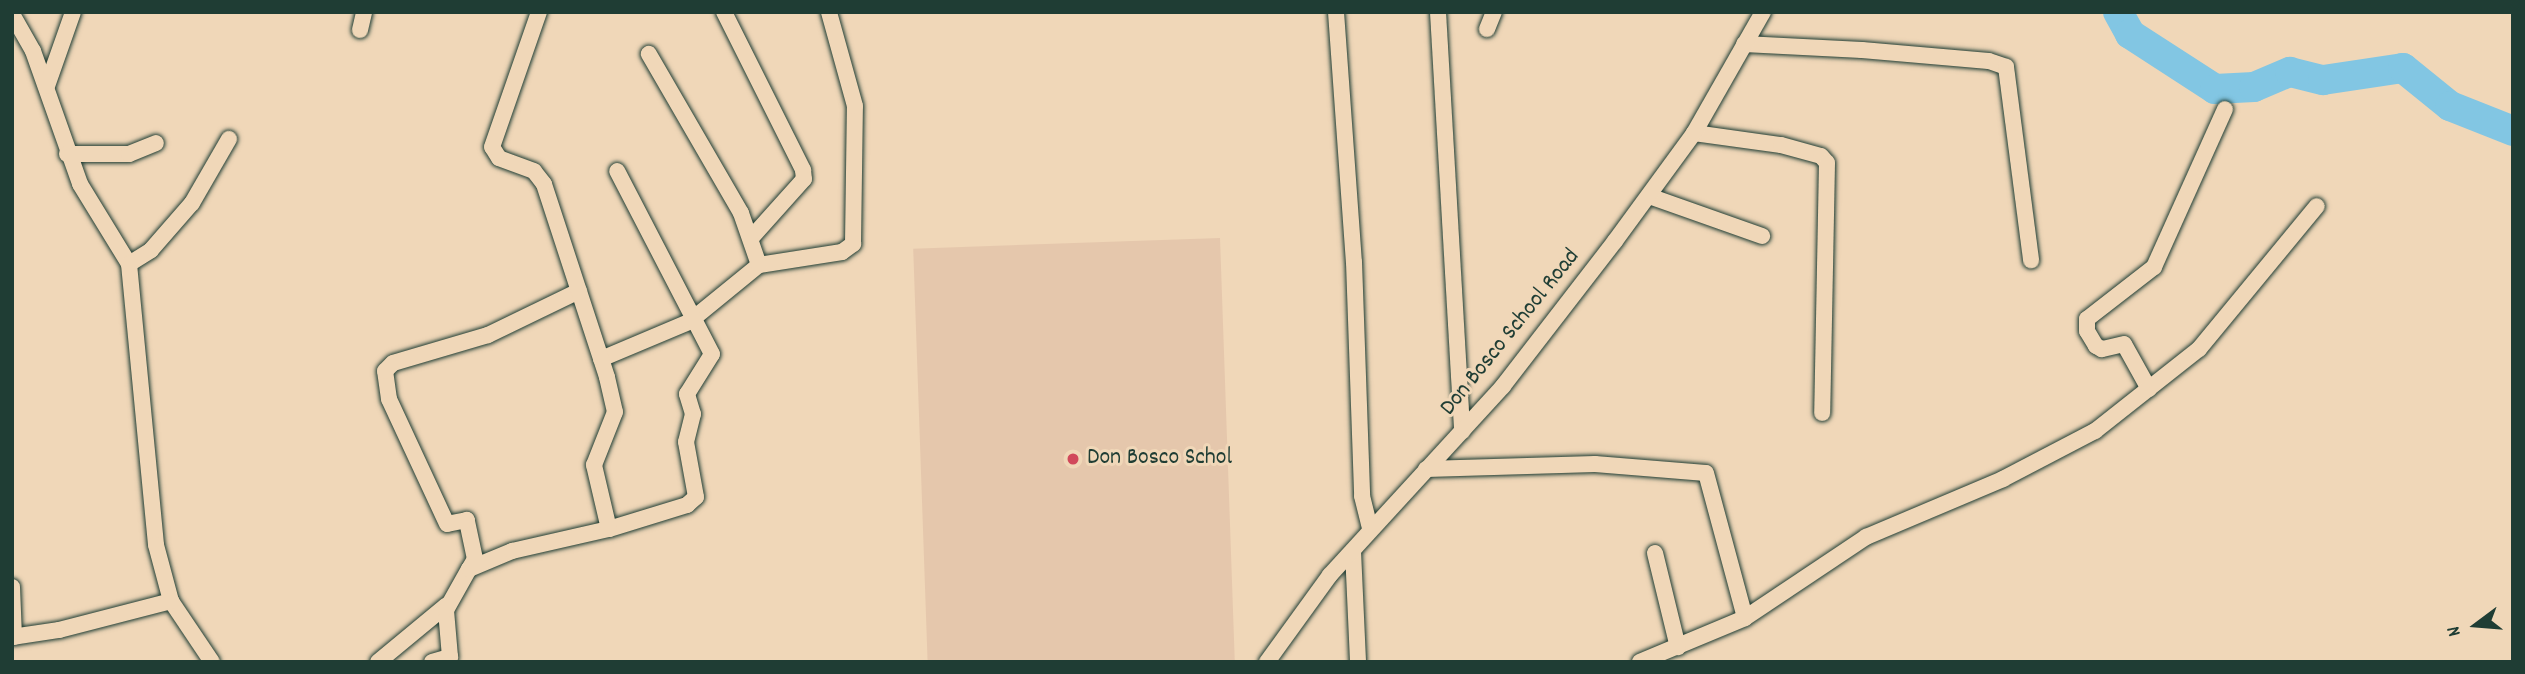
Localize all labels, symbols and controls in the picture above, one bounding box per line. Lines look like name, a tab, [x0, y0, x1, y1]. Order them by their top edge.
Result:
street label: Don Bosco School Road	[1435, 244, 1587, 422]
place label: Don Bosco Schol	[1087, 445, 1232, 473]
marker: Don Bosco Schol	[1065, 451, 1081, 467]
north arrow	[2441, 590, 2511, 660]
text: N	[2441, 623, 2470, 639]

